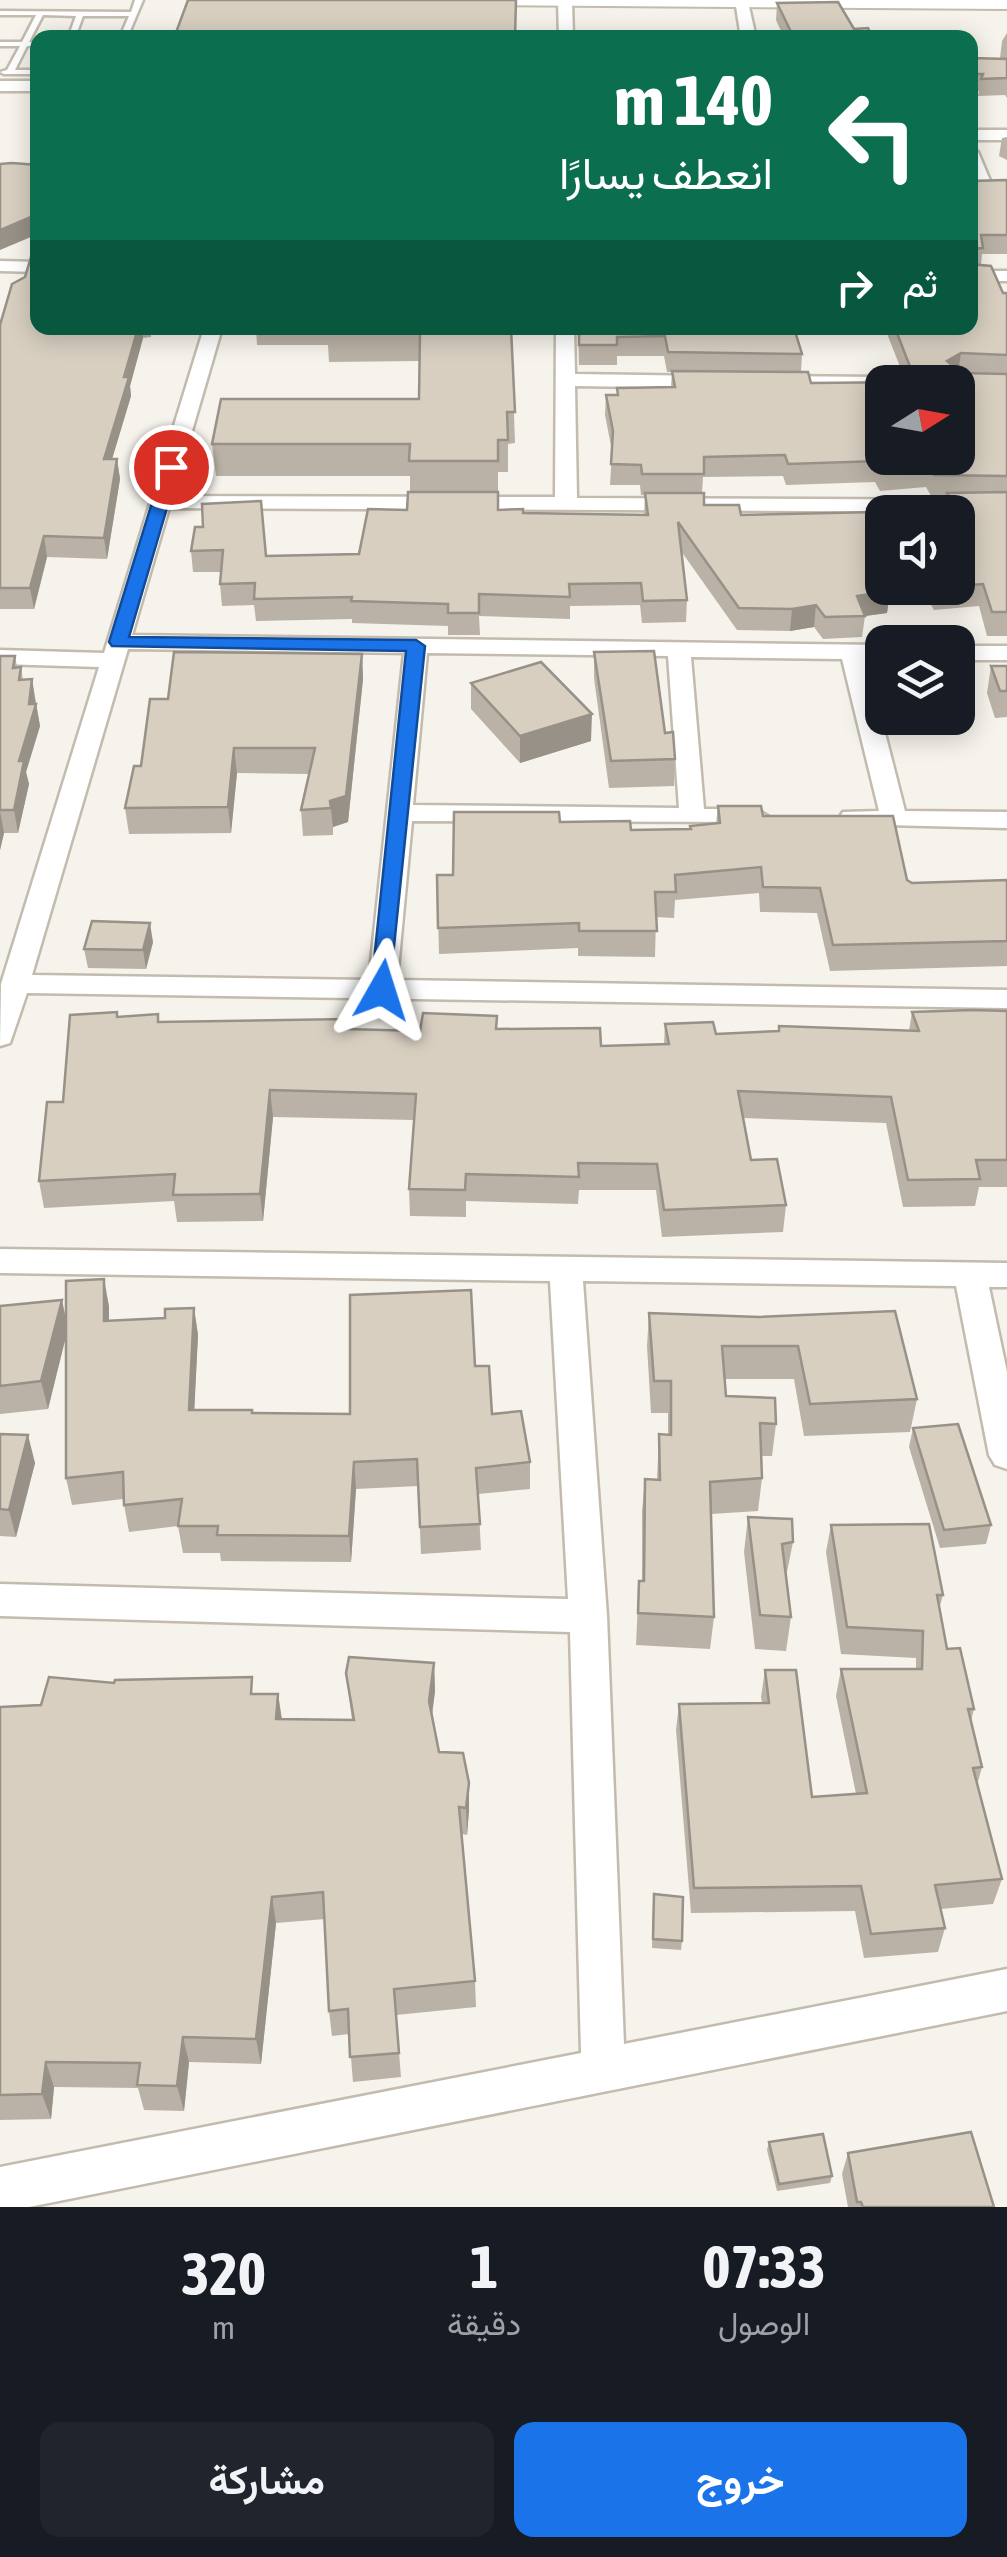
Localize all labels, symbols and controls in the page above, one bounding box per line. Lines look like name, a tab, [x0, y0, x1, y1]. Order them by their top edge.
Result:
text: 140 m	[614, 60, 773, 140]
icon: left	[808, 70, 938, 200]
text: انعطف يسارًا	[559, 147, 773, 199]
icon: right	[827, 260, 882, 315]
text: ثم	[902, 262, 938, 305]
north arrow	[865, 365, 975, 475]
map controls	[865, 365, 975, 735]
pin	[129, 425, 214, 510]
icon: arrive	[144, 440, 199, 495]
button: sound	[865, 495, 975, 605]
button: layers	[865, 625, 975, 735]
position arrow	[330, 938, 434, 1042]
text: 1	[470, 2232, 498, 2301]
text: 07:33	[702, 2232, 826, 2301]
text: 320	[181, 2239, 266, 2308]
text: دقيقة	[447, 2305, 521, 2342]
text: الوصول	[718, 2305, 810, 2342]
text: m	[212, 2309, 235, 2346]
button: مشاركة	[40, 2422, 494, 2537]
button: خروج	[514, 2422, 967, 2537]

